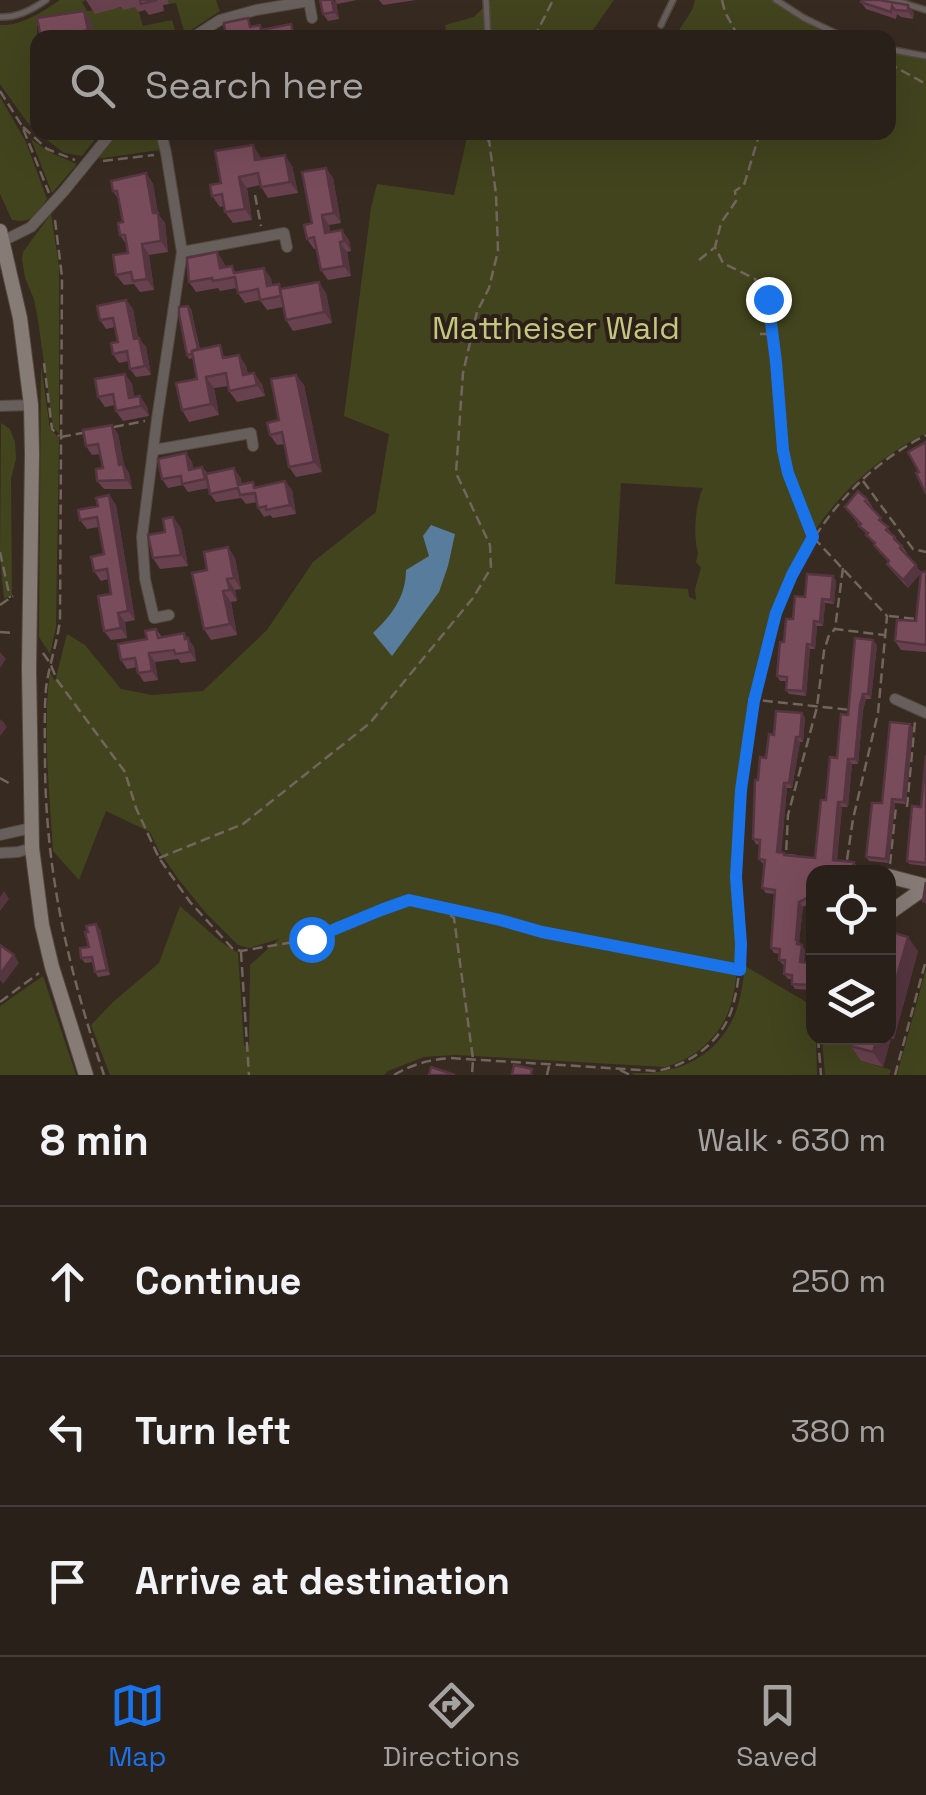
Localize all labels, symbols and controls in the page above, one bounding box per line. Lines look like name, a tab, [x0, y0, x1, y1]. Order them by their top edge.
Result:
search box	[30, 30, 896, 140]
icon: search	[65, 58, 120, 113]
text: Search here	[145, 61, 364, 109]
route end	[746, 277, 792, 323]
park label: Mattheiser Wald	[432, 308, 680, 348]
map controls	[806, 865, 896, 1045]
button: locate	[806, 865, 896, 955]
route start	[289, 917, 335, 963]
button: layers	[806, 955, 896, 1045]
text: 8 min	[40, 1114, 149, 1167]
text: Walk · 630 m	[697, 1120, 886, 1160]
icon: ahead	[40, 1254, 95, 1309]
text: Continue	[135, 1257, 301, 1305]
text: 250 m	[791, 1261, 886, 1301]
icon: left	[40, 1404, 95, 1459]
text: Turn left	[135, 1407, 291, 1455]
text: 380 m	[790, 1411, 886, 1451]
icon: arrive	[40, 1554, 95, 1609]
text: Arrive at destination	[135, 1557, 510, 1605]
tab: Map	[108, 1678, 166, 1774]
tab: Directions	[383, 1678, 520, 1774]
tab: Saved	[736, 1678, 818, 1774]

